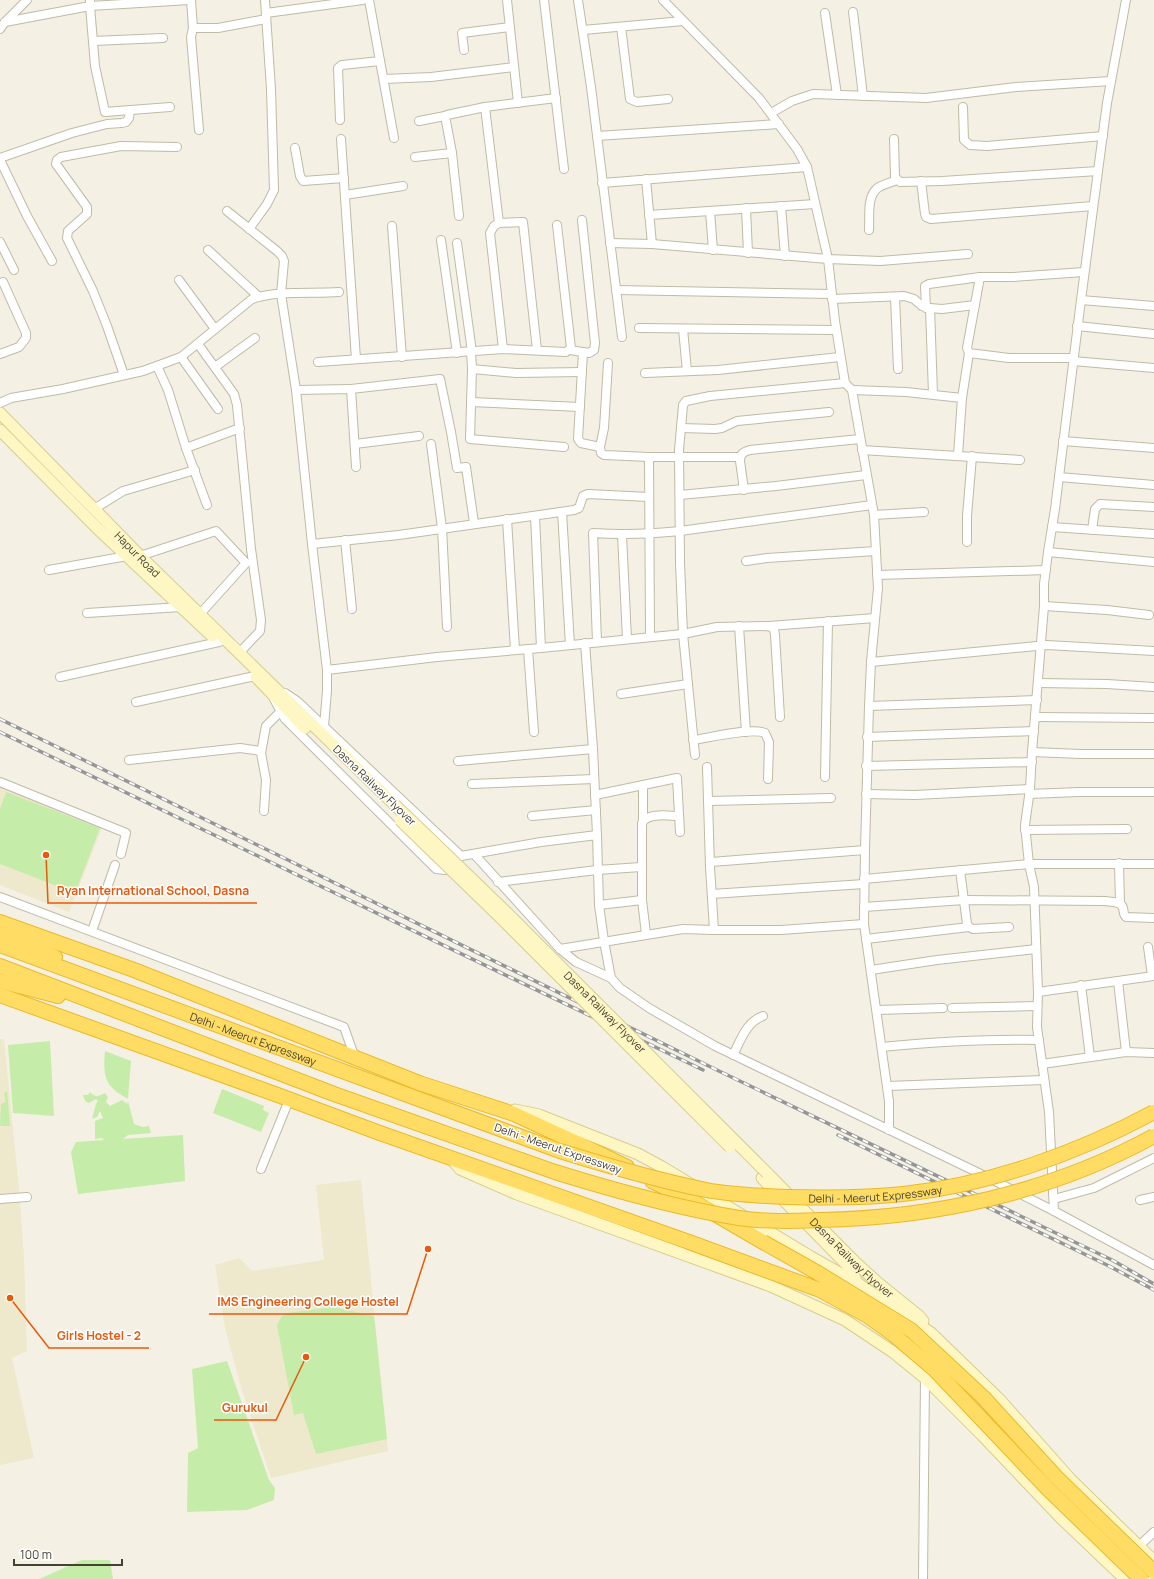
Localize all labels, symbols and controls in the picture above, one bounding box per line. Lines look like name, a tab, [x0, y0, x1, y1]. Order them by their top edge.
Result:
street label: Hapur Road	[112, 527, 164, 580]
street label: Dasna Railway Flyover	[330, 741, 420, 829]
callout: Ryan International School, Dasna	[48, 879, 257, 903]
text: Ryan International School, Dasna	[57, 882, 249, 899]
street label: Dasna Railway Flyover	[561, 967, 650, 1056]
street label: Delhi - Meerut Expressway	[188, 1008, 319, 1068]
street label: Delhi - Meerut Expressway	[492, 1119, 624, 1177]
street label: Delhi - Meerut Expressway	[808, 1181, 943, 1205]
street label: Dasna Railway Flyover	[807, 1214, 897, 1301]
callout: IMS Engineering College Hostel	[209, 1290, 407, 1314]
text: IMS Engineering College Hostel	[217, 1293, 399, 1310]
callout: Girls Hostel - 2	[49, 1324, 149, 1348]
text: Girls Hostel - 2	[57, 1327, 141, 1344]
callout: Gurukul	[214, 1396, 276, 1420]
text: Gurukul	[222, 1399, 268, 1416]
scale bar	[14, 1541, 122, 1567]
text: 100 m	[20, 1546, 52, 1563]

